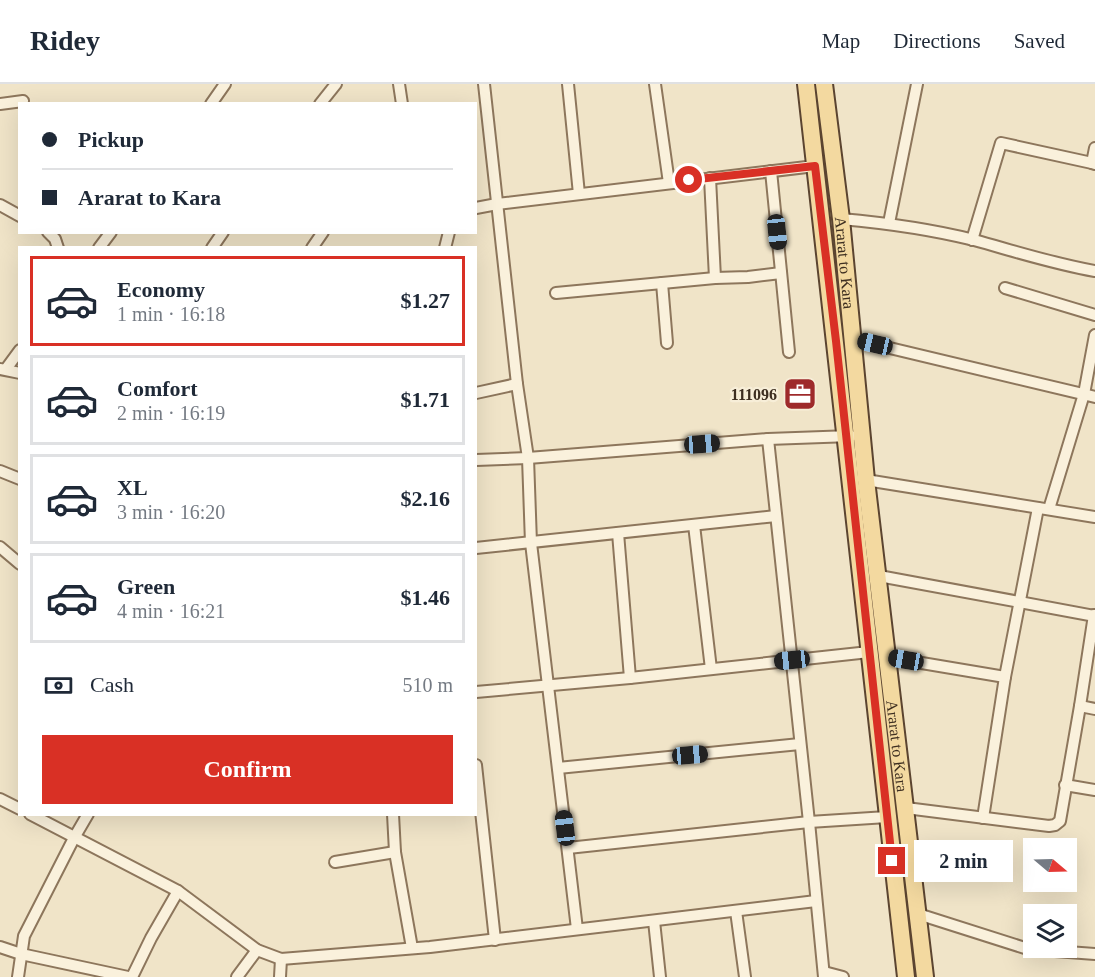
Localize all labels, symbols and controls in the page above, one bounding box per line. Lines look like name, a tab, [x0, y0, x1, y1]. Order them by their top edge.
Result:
text: Ridey	[30, 25, 100, 56]
text: Map	[822, 29, 860, 53]
text: Directions	[893, 29, 981, 53]
text: Saved	[1014, 29, 1065, 53]
text: Pickup	[78, 127, 144, 152]
route start	[675, 166, 702, 193]
text: Ararat to Kara	[78, 185, 221, 210]
car	[766, 213, 788, 251]
street label: Ararat to Kara	[832, 216, 858, 310]
icon: car	[45, 274, 99, 328]
text: Economy	[117, 277, 205, 302]
text: $1.27	[401, 288, 450, 313]
text: 1 min · 16:18	[117, 303, 225, 325]
car	[855, 331, 895, 357]
icon: car	[45, 373, 99, 427]
text: Comfort	[117, 376, 198, 401]
office icon: 111096	[782, 376, 818, 412]
place label: 111096	[731, 386, 777, 403]
text: $1.71	[401, 387, 450, 412]
text: 2 min · 16:19	[117, 402, 225, 424]
car	[683, 434, 721, 454]
icon: car	[45, 472, 99, 526]
text: XL	[117, 475, 148, 500]
text: $2.16	[401, 486, 450, 511]
text: 3 min · 16:20	[117, 501, 225, 523]
icon: car	[45, 571, 99, 625]
text: Green	[117, 574, 175, 599]
text: $1.46	[401, 585, 450, 610]
text: 4 min · 16:21	[117, 600, 225, 622]
car	[887, 648, 925, 672]
car	[773, 649, 811, 671]
icon: cash	[42, 669, 75, 702]
text: Cash	[90, 672, 134, 697]
text: 510 m	[402, 674, 453, 696]
street label: Ararat to Kara	[883, 699, 911, 793]
button: Confirm	[42, 735, 453, 804]
car	[671, 744, 709, 766]
car	[554, 809, 576, 847]
north arrow	[1023, 838, 1077, 892]
map controls	[1023, 838, 1077, 958]
callout: 2 min	[913, 840, 1012, 882]
route end	[878, 847, 905, 874]
text: 2 min	[939, 850, 988, 872]
button: layers	[1023, 904, 1077, 958]

